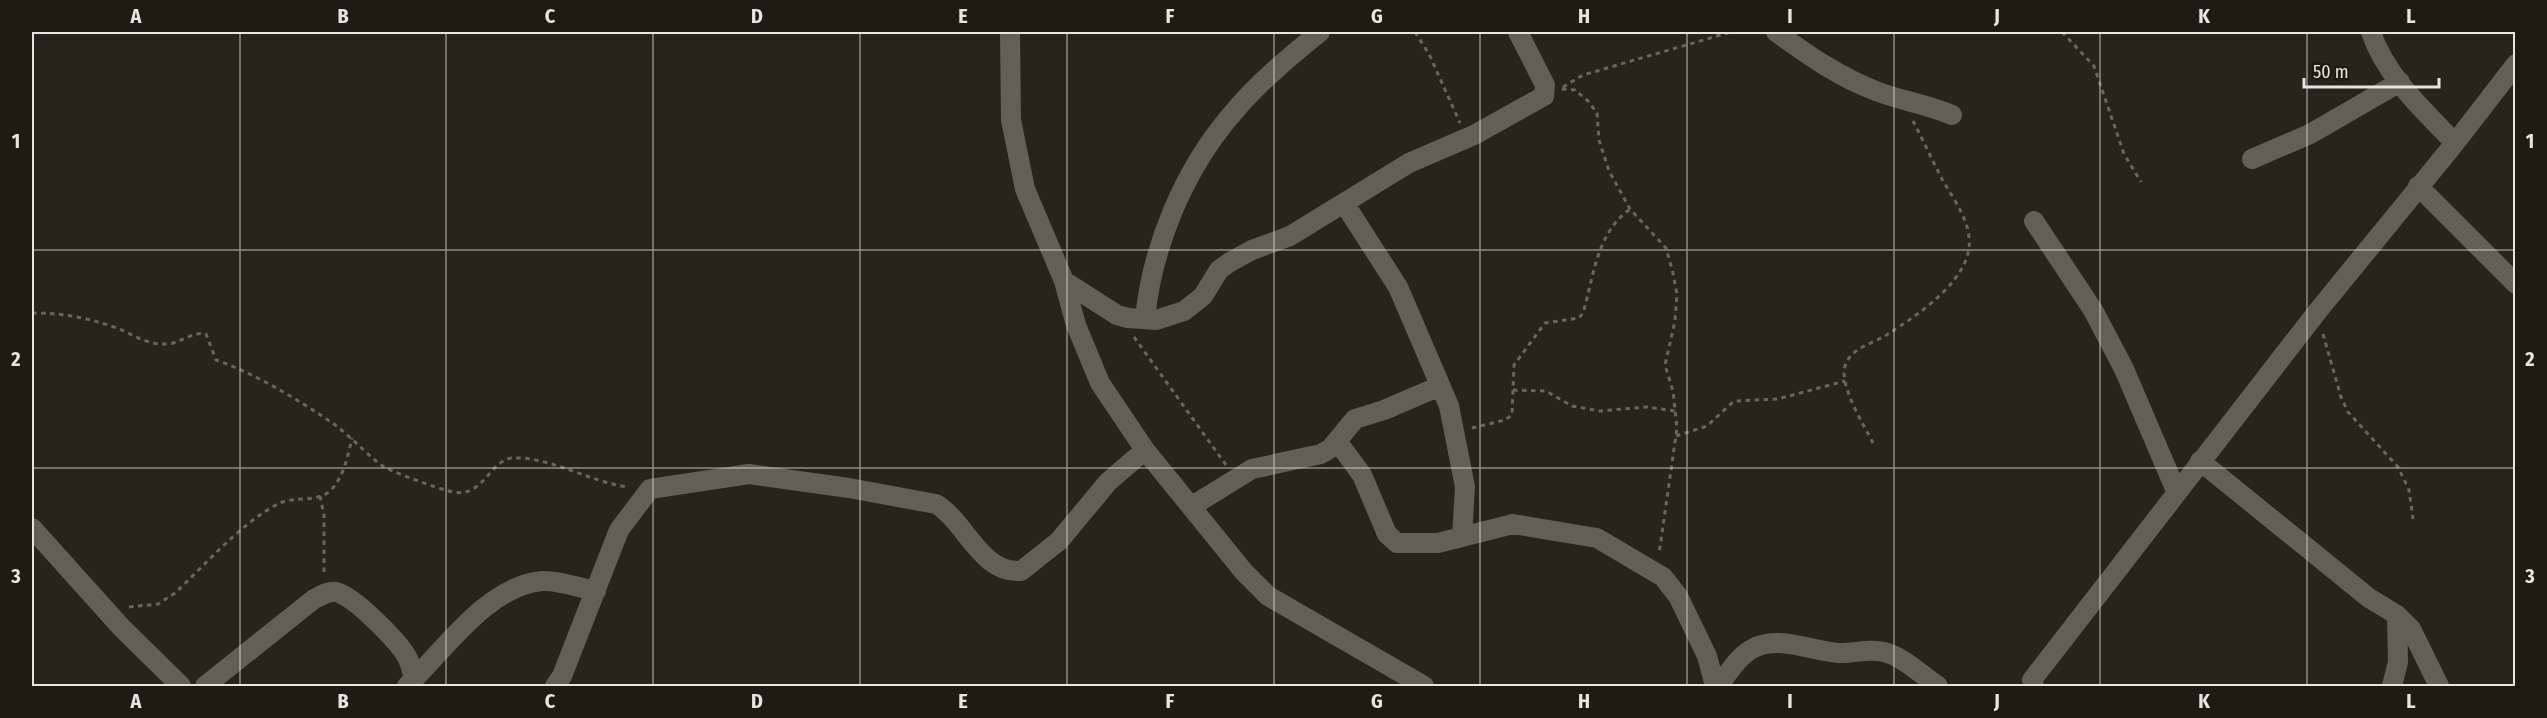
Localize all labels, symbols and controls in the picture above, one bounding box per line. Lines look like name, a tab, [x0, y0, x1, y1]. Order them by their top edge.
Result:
text: A	[130, 4, 143, 28]
text: B	[337, 4, 349, 28]
text: C	[545, 4, 556, 28]
text: D	[751, 4, 763, 28]
text: E	[958, 4, 968, 28]
text: F	[1166, 4, 1175, 28]
text: G	[1371, 4, 1383, 28]
text: H	[1578, 4, 1590, 28]
text: I	[1787, 4, 1793, 28]
text: J	[1993, 4, 2000, 28]
text: K	[2198, 4, 2210, 28]
text: L	[2406, 4, 2416, 28]
scale bar	[2304, 51, 2439, 89]
text: 50 m	[2313, 61, 2349, 83]
text: 1	[12, 129, 20, 153]
text: 1	[2526, 129, 2534, 153]
text: 2	[10, 347, 21, 371]
text: 2	[2524, 347, 2535, 371]
text: 3	[10, 564, 21, 588]
text: 3	[2524, 564, 2535, 588]
text: A	[130, 689, 143, 713]
text: B	[337, 689, 349, 713]
text: C	[545, 689, 556, 713]
text: D	[751, 689, 763, 713]
text: E	[958, 689, 968, 713]
text: F	[1166, 689, 1175, 713]
text: G	[1371, 689, 1383, 713]
text: H	[1578, 689, 1590, 713]
text: I	[1787, 689, 1793, 713]
text: J	[1993, 689, 2000, 713]
text: K	[2198, 689, 2210, 713]
text: L	[2406, 689, 2416, 713]

